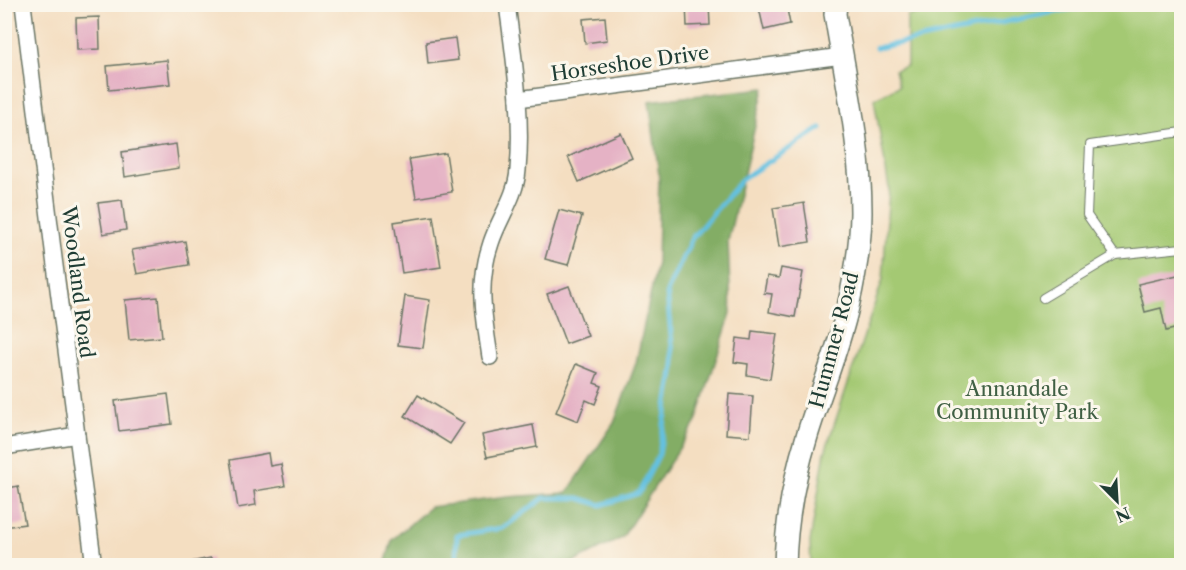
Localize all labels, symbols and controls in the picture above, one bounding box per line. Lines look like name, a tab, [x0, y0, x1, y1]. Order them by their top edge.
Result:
street label: Horseshoe Drive	[549, 40, 711, 86]
street label: Woodland Road	[57, 204, 99, 359]
street label: Hummer Road	[804, 269, 864, 411]
park label: Annandale Community Park	[936, 377, 1100, 424]
north arrow	[1087, 471, 1147, 531]
text: N	[1113, 503, 1134, 527]

